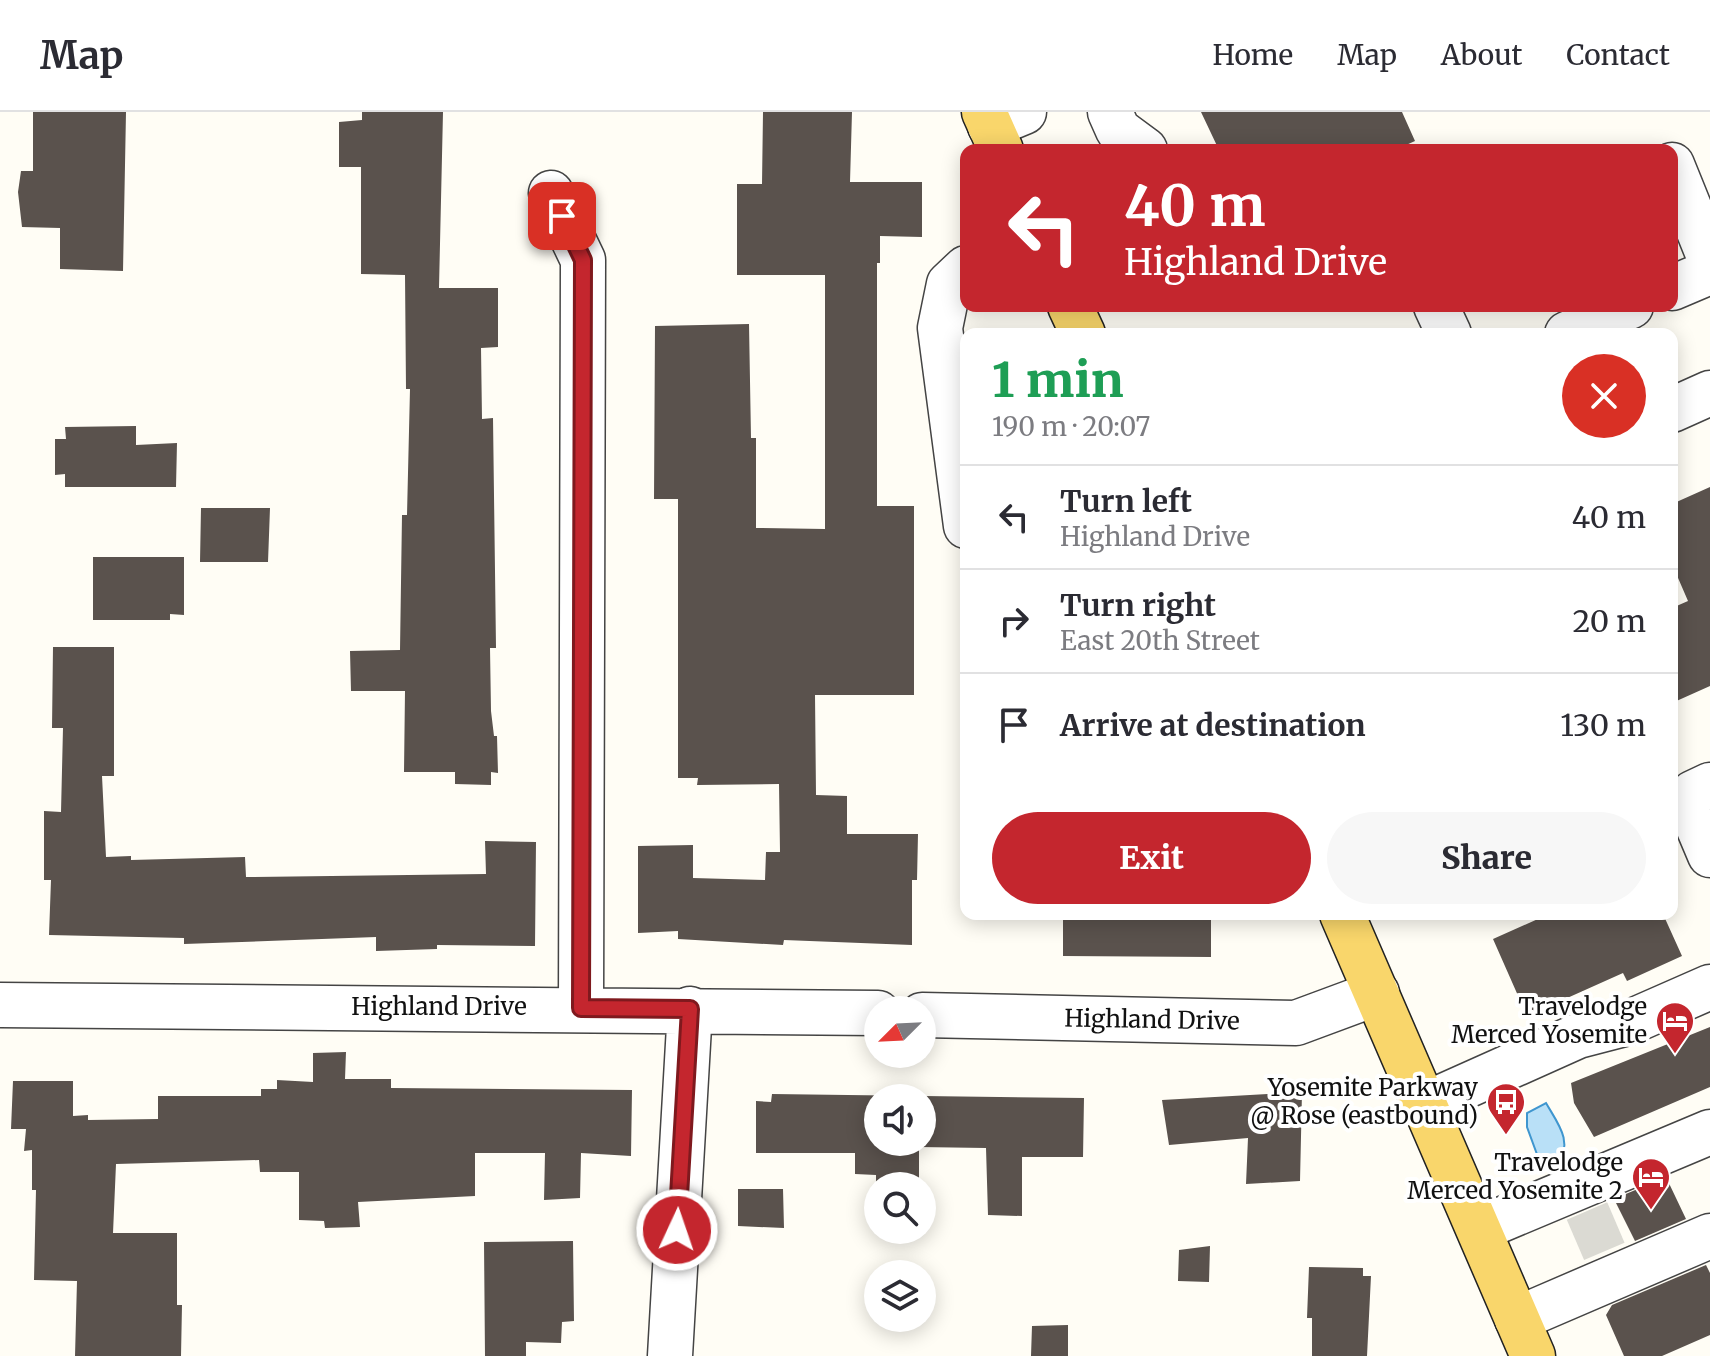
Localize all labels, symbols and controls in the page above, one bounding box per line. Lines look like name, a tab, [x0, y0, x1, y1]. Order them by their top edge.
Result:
text: Map	[40, 32, 124, 79]
text: Home	[1212, 37, 1293, 73]
text: Map	[1337, 37, 1397, 73]
text: About	[1441, 37, 1522, 73]
text: Contact	[1566, 37, 1670, 73]
text: 40 m	[1124, 171, 1266, 241]
icon: left	[992, 176, 1096, 280]
pin	[528, 182, 596, 250]
icon: arrive	[540, 194, 584, 238]
text: Highland Drive	[1124, 240, 1387, 285]
text: 1 min	[992, 350, 1124, 410]
button: close	[1562, 354, 1646, 438]
text: 190 m · 20:07	[992, 410, 1150, 443]
text: Turn left	[1060, 482, 1192, 520]
icon: left	[992, 495, 1036, 539]
text: 40 m	[1572, 498, 1646, 536]
text: Highland Drive	[1060, 520, 1250, 553]
text: Turn right	[1060, 586, 1216, 624]
icon: right	[992, 599, 1036, 643]
text: 20 m	[1573, 602, 1646, 640]
text: East 20th Street	[1060, 624, 1260, 657]
icon: arrive	[992, 703, 1036, 747]
text: Arrive at destination	[1060, 706, 1366, 744]
text: 130 m	[1560, 706, 1646, 744]
button: Exit	[992, 812, 1311, 904]
button: Share	[1327, 812, 1646, 904]
street label: Highland Drive	[351, 991, 527, 1022]
place label: Travelodge Merced Yosemite	[1451, 991, 1647, 1050]
north arrow	[864, 996, 936, 1068]
map controls	[864, 996, 936, 1332]
hotel icon: Travelodge Merced Yosemite	[1654, 1000, 1696, 1055]
street label: Highland Drive	[1064, 1002, 1240, 1037]
place label: Yosemite Parkway @ Rose (eastbound)	[1250, 1072, 1478, 1131]
bus stop icon: Yosemite Parkway @ Rose (eastbound)	[1485, 1081, 1527, 1136]
button: sound	[864, 1084, 936, 1156]
place label: Travelodge Merced Yosemite 2	[1407, 1147, 1623, 1206]
hotel icon: Travelodge Merced Yosemite 2	[1630, 1156, 1672, 1211]
button: search	[864, 1172, 936, 1244]
position arrow	[635, 1188, 719, 1272]
button: layers	[864, 1260, 936, 1332]

